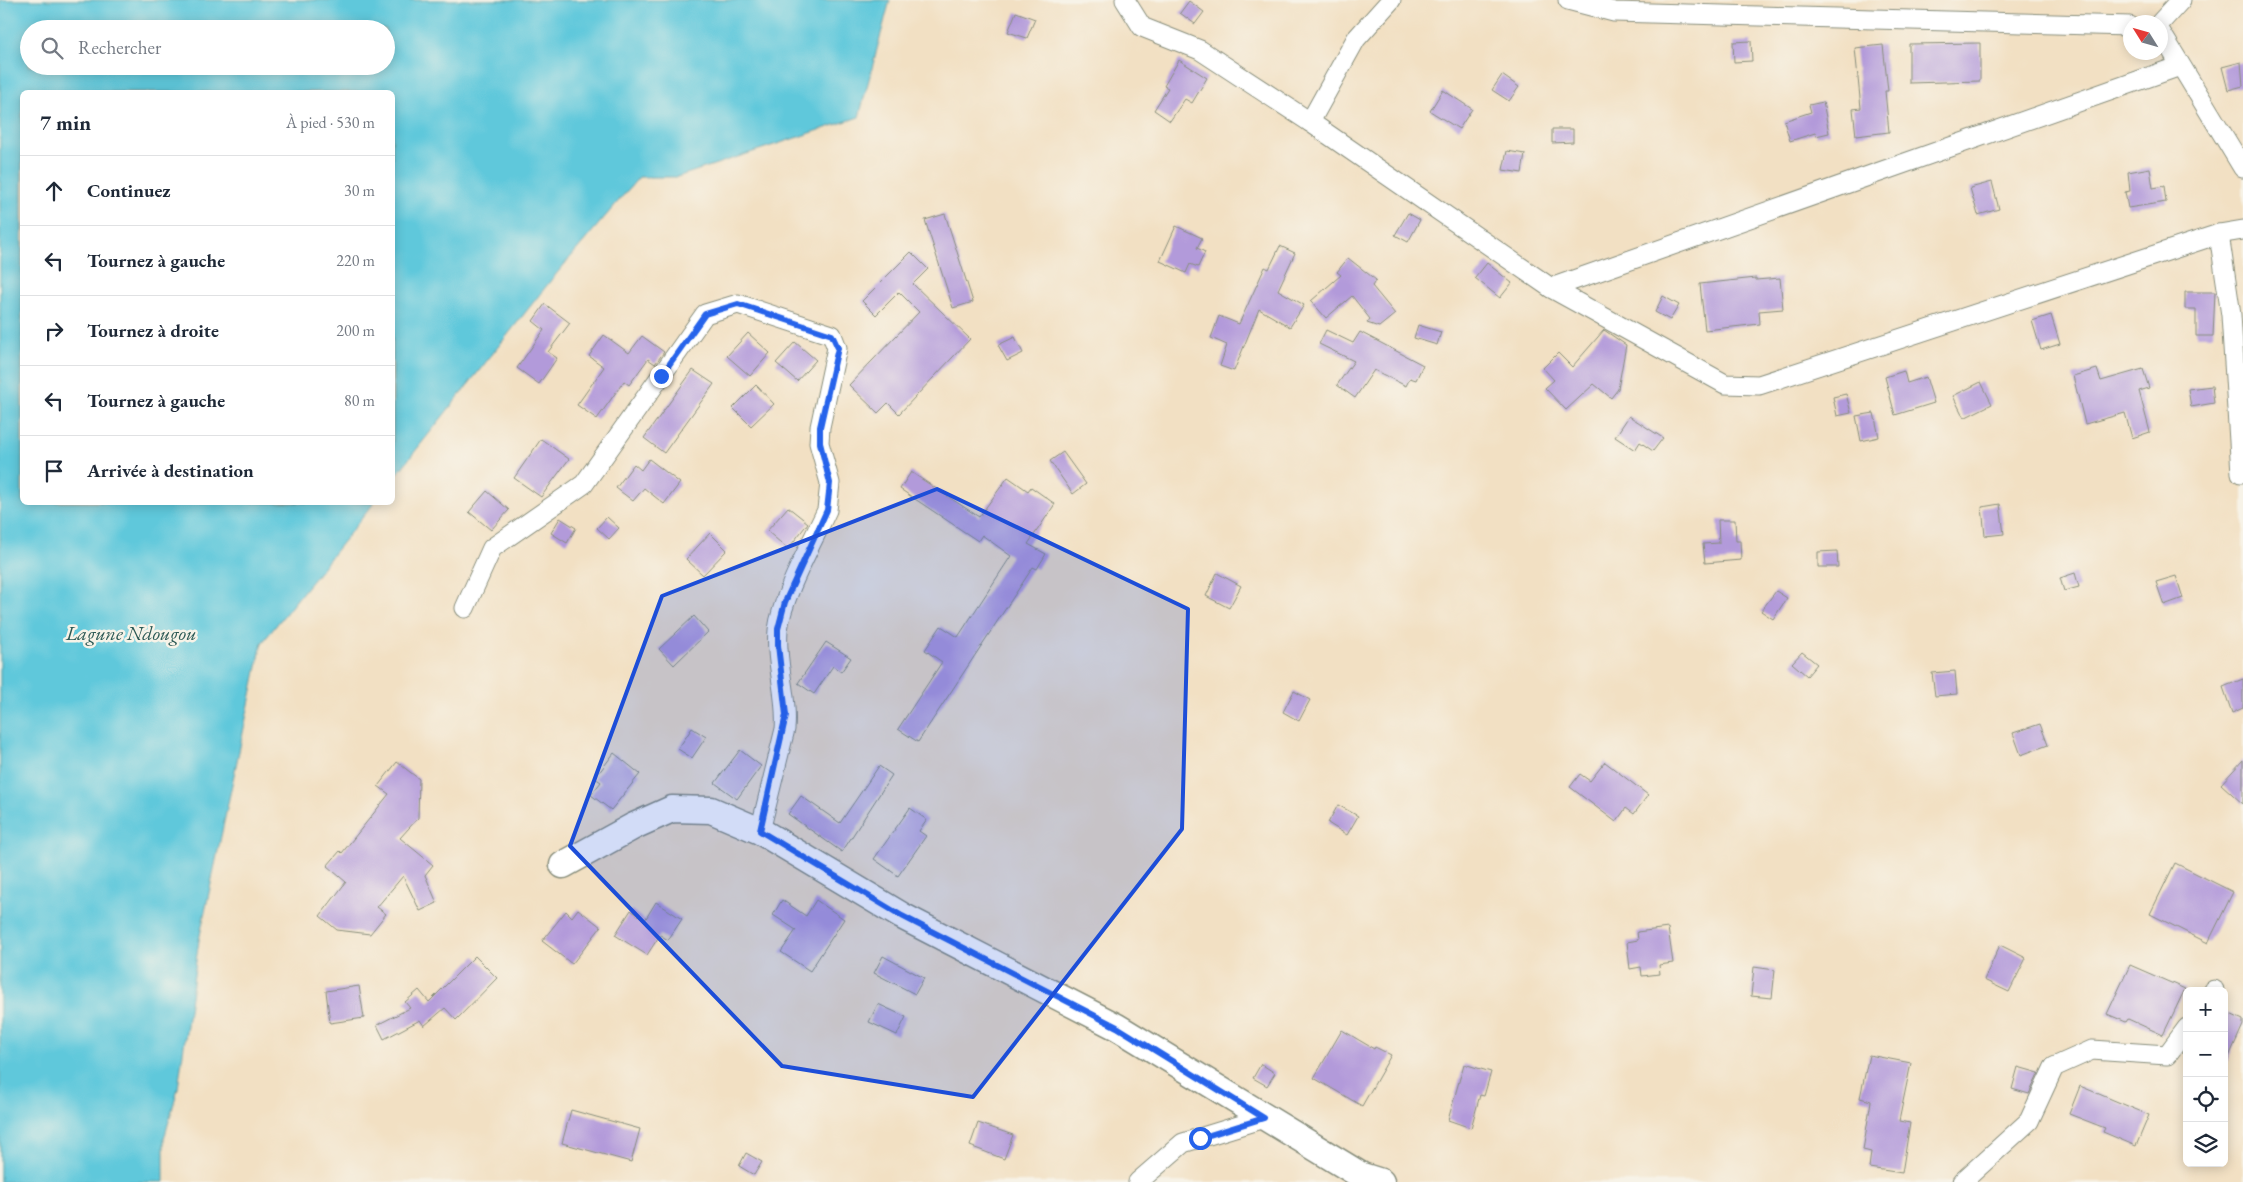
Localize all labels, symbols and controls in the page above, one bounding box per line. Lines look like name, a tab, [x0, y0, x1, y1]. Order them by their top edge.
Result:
north arrow	[2123, 15, 2168, 60]
search box	[20, 20, 395, 75]
icon: search	[38, 34, 66, 62]
text: Rechercher	[78, 35, 161, 60]
text: 7 min	[40, 109, 91, 136]
text: À pied · 530 m	[286, 112, 375, 133]
icon: ahead	[40, 177, 68, 205]
text: Continuez	[87, 178, 171, 203]
text: 30 m	[344, 180, 375, 201]
icon: left	[40, 247, 68, 275]
text: Tournez à gauche	[87, 248, 225, 273]
text: 220 m	[336, 250, 375, 271]
icon: right	[40, 317, 68, 345]
text: Tournez à droite	[87, 318, 219, 343]
text: 200 m	[336, 320, 375, 341]
route end	[650, 365, 673, 388]
icon: left	[40, 387, 68, 415]
text: Tournez à gauche	[87, 388, 225, 413]
text: 80 m	[344, 390, 375, 411]
icon: arrive	[40, 457, 68, 485]
text: Arrivée à destination	[87, 458, 254, 483]
water label: Lagune Ndougou	[65, 620, 196, 646]
map controls	[2183, 987, 2228, 1167]
button: +	[2183, 987, 2228, 1032]
button: −	[2183, 1032, 2228, 1077]
button: locate	[2183, 1077, 2228, 1122]
button: layers	[2183, 1122, 2228, 1167]
route start	[1189, 1127, 1212, 1150]

